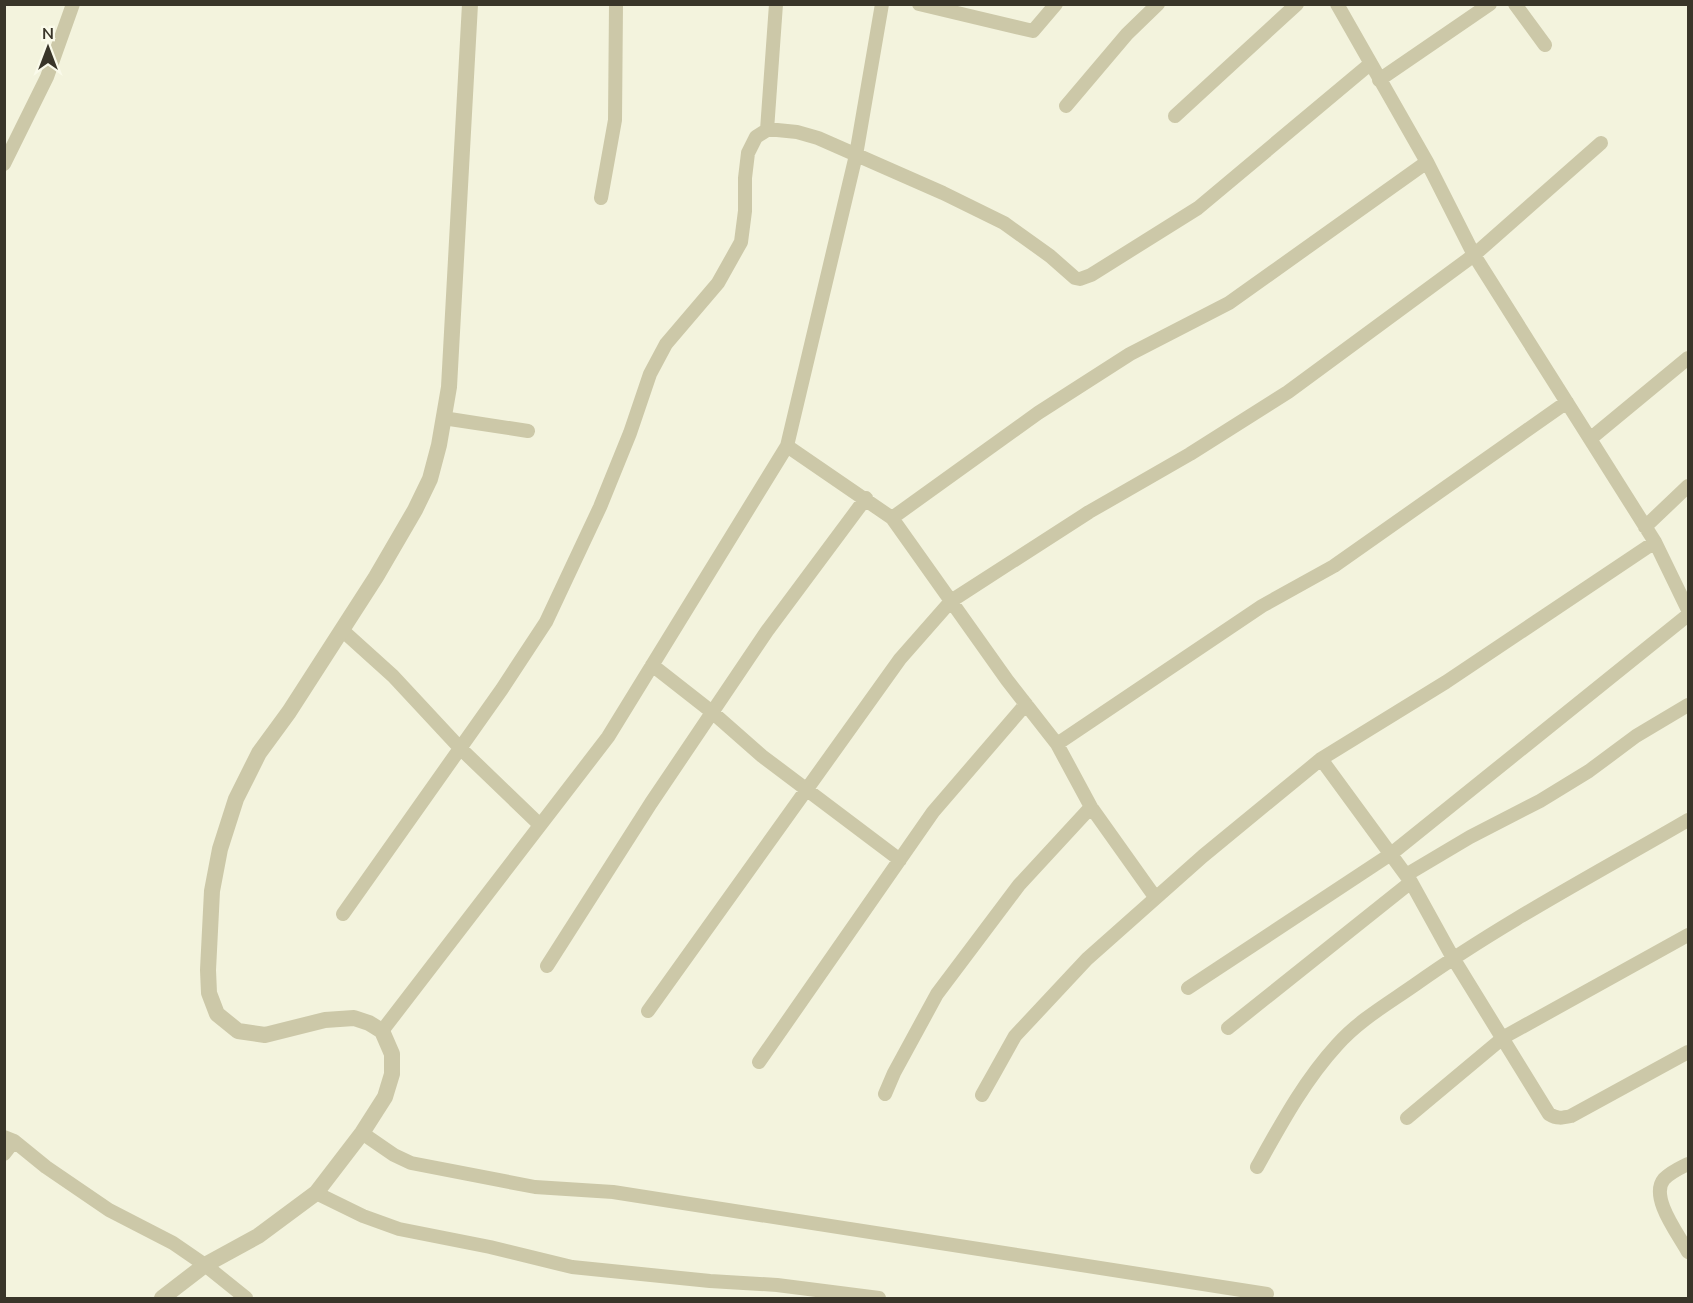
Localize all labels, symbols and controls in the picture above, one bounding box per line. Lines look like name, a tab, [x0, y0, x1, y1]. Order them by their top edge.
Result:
north arrow	[18, 18, 78, 78]
text: N	[42, 23, 54, 45]

